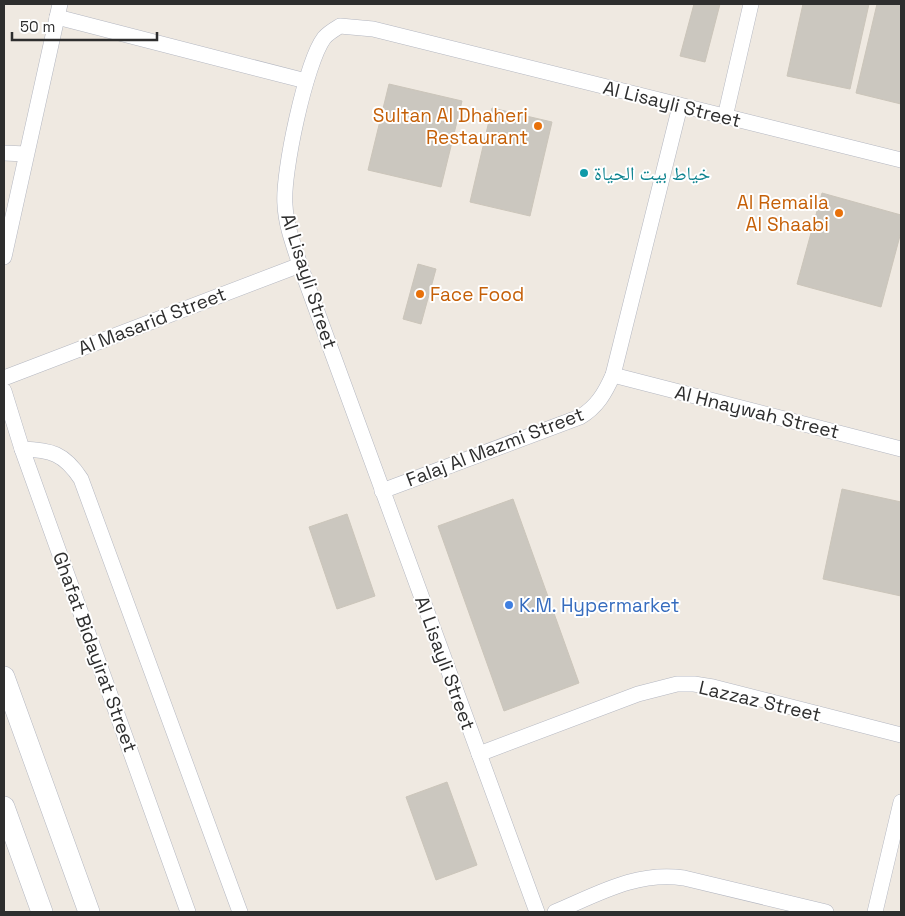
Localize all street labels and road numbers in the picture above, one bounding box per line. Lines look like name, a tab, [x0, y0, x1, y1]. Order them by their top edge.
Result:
street label: Al Lisayli Street	[601, 75, 743, 133]
street label: Al Lisayli Street	[275, 210, 343, 352]
street label: Al Masarid Street	[74, 281, 230, 361]
street label: Al Hnaywah Street	[672, 379, 842, 445]
street label: Falaj Al Mazmi Street	[402, 402, 588, 492]
street label: Ghafat Bidayirat Street	[47, 548, 143, 756]
street label: Al Lisayli Street	[409, 592, 481, 734]
street label: Lazzaz Street	[696, 675, 824, 727]

